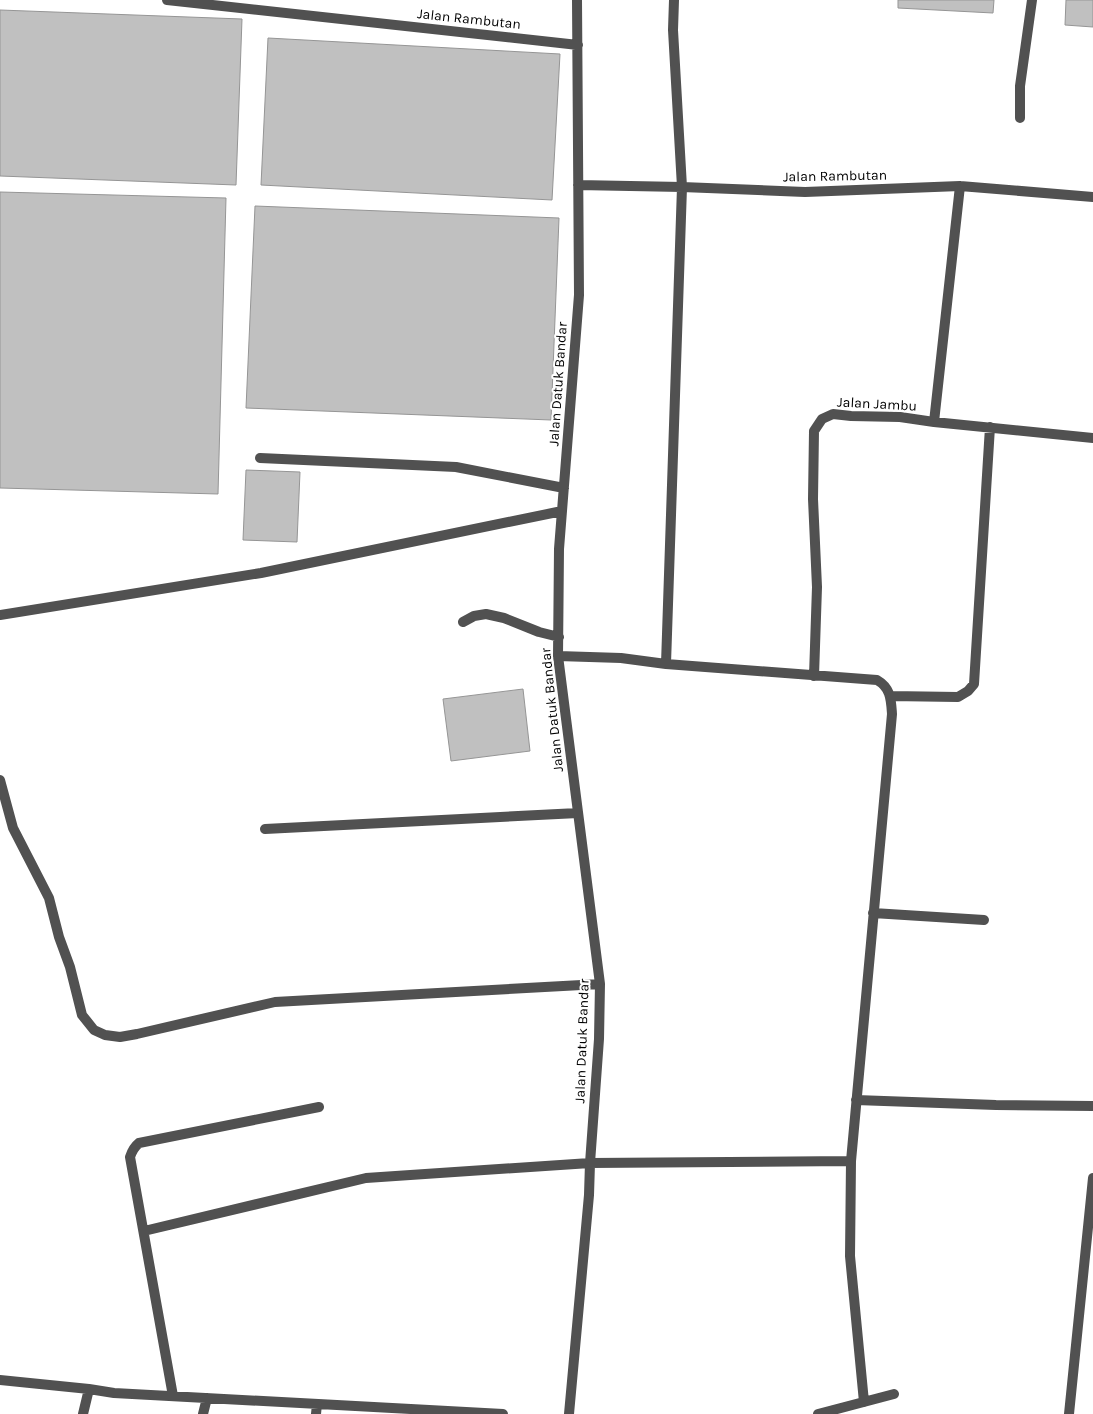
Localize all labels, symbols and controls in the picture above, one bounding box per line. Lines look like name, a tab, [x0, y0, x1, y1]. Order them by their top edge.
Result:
street label: Jalan Rambutan	[416, 5, 522, 33]
street label: Jalan Rambutan	[783, 167, 887, 185]
street label: Jalan Datuk Bandar	[545, 320, 571, 447]
street label: Jalan Jambu	[837, 393, 917, 415]
street label: Jalan Datuk Bandar	[537, 646, 567, 773]
street label: Jalan Datuk Bandar	[571, 978, 593, 1104]

